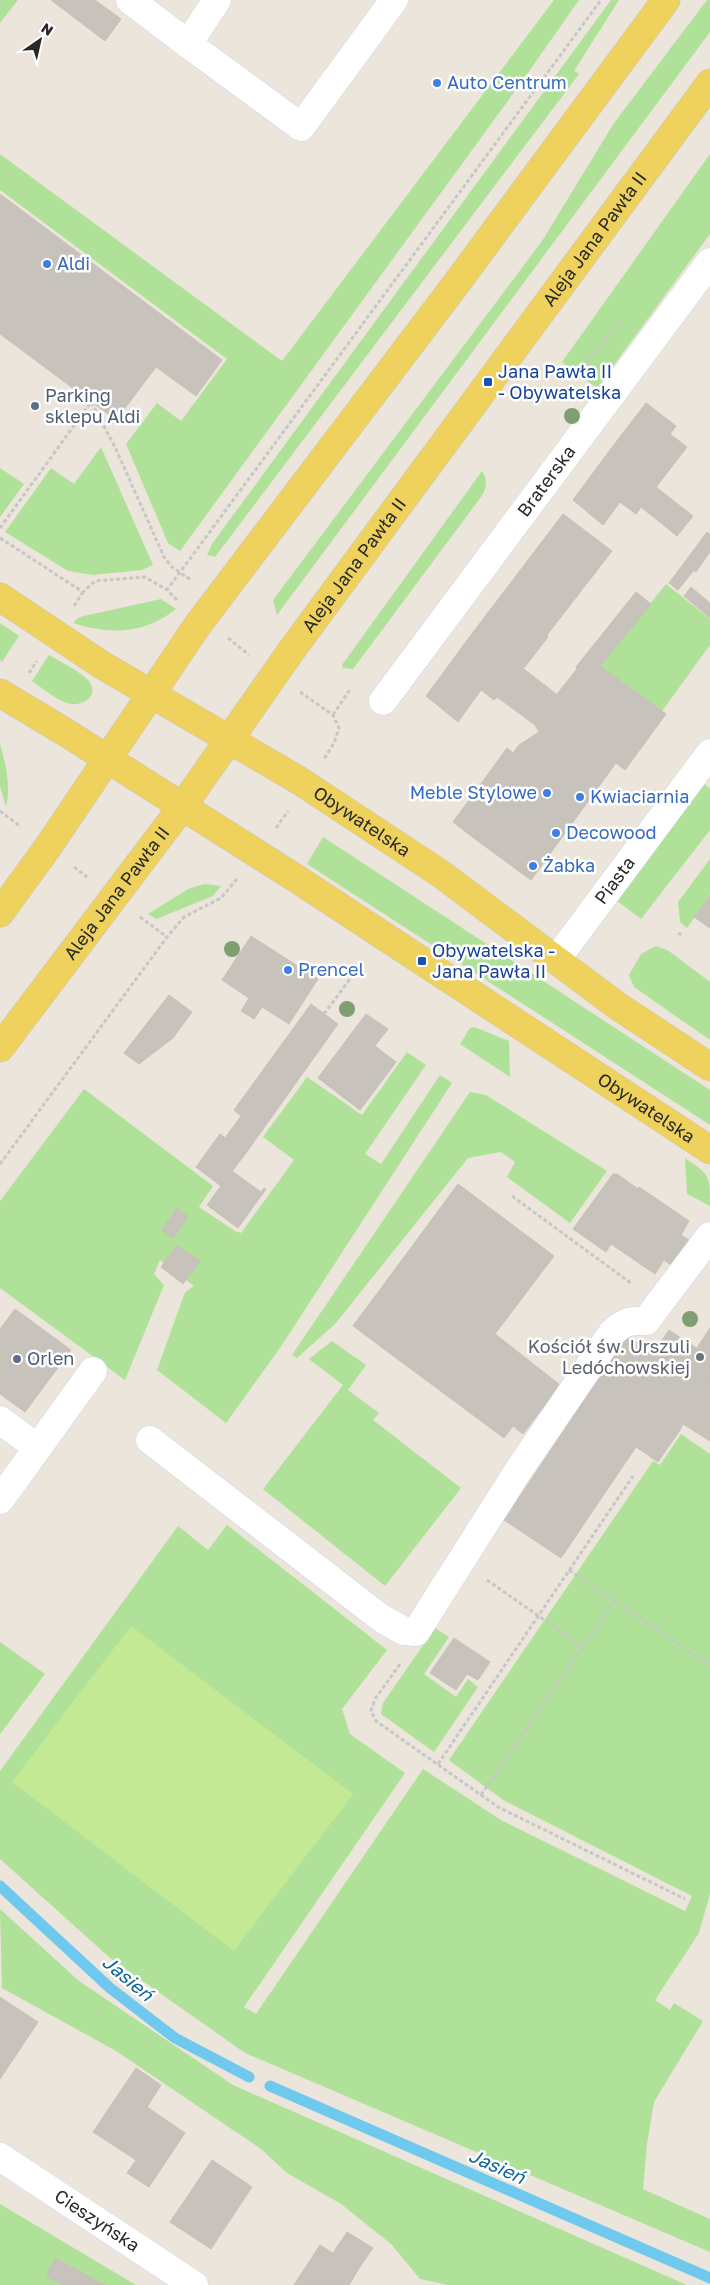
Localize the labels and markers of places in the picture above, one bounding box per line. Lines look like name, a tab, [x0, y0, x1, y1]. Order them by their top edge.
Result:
place label: Auto Centrum	[447, 71, 567, 93]
marker: Auto Centrum	[431, 77, 443, 89]
place label: Aldi	[57, 252, 90, 274]
marker: Aldi	[41, 258, 53, 270]
place label: Jana Pawła II - Obywatelska	[498, 360, 621, 403]
marker: Jana Pawła II - Obywatelska	[482, 376, 494, 388]
place label: Parking sklepu Aldi	[45, 384, 140, 427]
marker: Parking sklepu Aldi	[29, 400, 41, 412]
place label: Meble Stylowe	[410, 781, 537, 803]
place label: Kwiaciarnia	[590, 785, 689, 807]
marker: Meble Stylowe	[541, 787, 553, 799]
marker: Kwiaciarnia	[574, 791, 586, 803]
place label: Decowood	[566, 821, 657, 843]
marker: Decowood	[550, 827, 562, 839]
place label: Żabka	[543, 854, 595, 876]
marker: Żabka	[527, 860, 539, 872]
place label: Obywatelska - Jana Pawła II	[432, 939, 555, 982]
marker: Obywatelska - Jana Pawła II	[416, 955, 428, 967]
place label: Prencel	[298, 958, 364, 980]
marker: Prencel	[282, 964, 294, 976]
place label: Kościół św. Urszuli Ledóchowskiej	[528, 1335, 690, 1378]
place label: Orlen	[27, 1347, 74, 1369]
marker: Kościół św. Urszuli Ledóchowskiej	[694, 1351, 706, 1363]
marker: Orlen	[11, 1353, 23, 1365]

